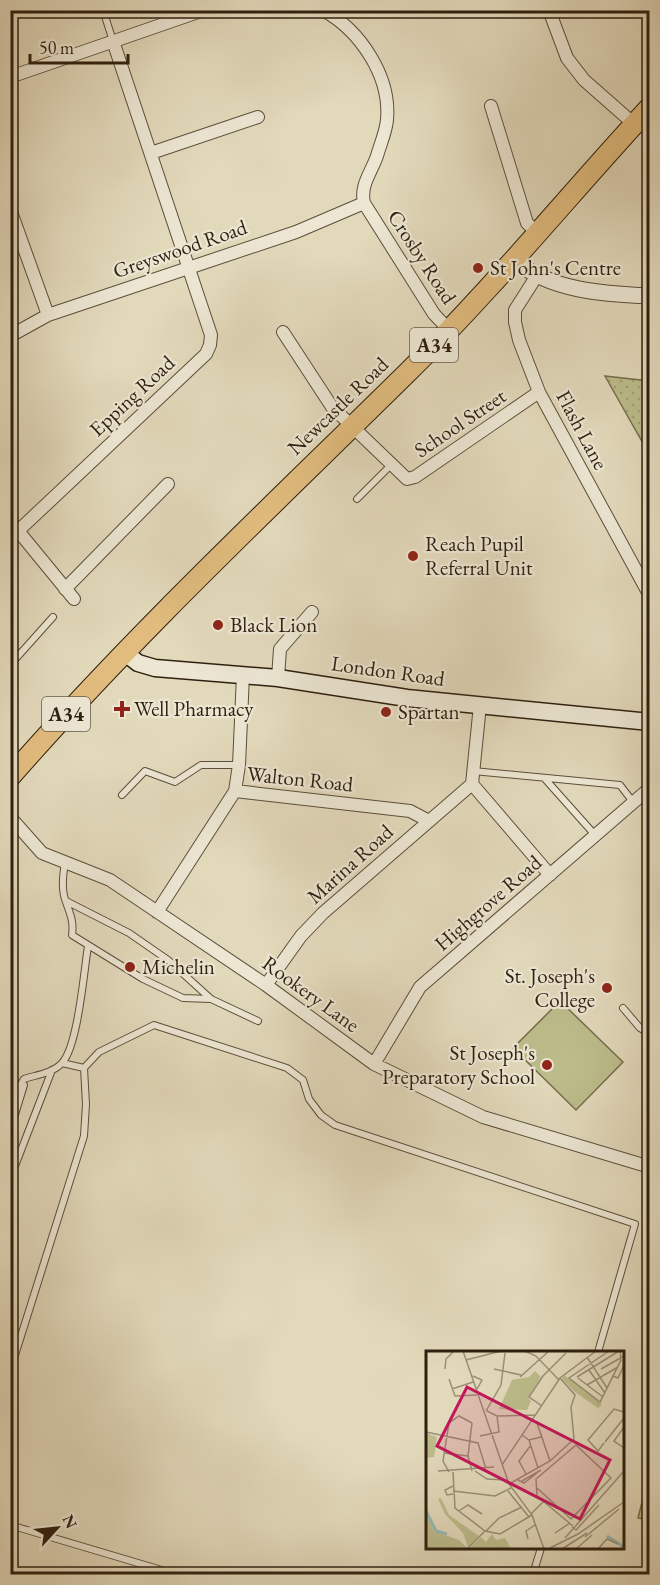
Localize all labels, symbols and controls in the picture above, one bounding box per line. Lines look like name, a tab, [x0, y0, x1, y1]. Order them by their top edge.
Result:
scale bar	[30, 27, 128, 65]
text: 50 m	[39, 36, 74, 59]
street label: Crosby Road	[382, 205, 463, 309]
street label: Greyswood Road	[109, 213, 251, 284]
place label: St John's Centre	[490, 254, 621, 281]
marker: St John's Centre	[471, 261, 485, 275]
road number: A34	[410, 328, 458, 362]
street label: Epping Road	[83, 349, 180, 442]
street label: Newcastle Road	[281, 351, 394, 461]
street label: School Street	[409, 382, 511, 463]
street label: Flash Lane	[550, 386, 615, 474]
place label: Reach Pupil Referral Unit	[425, 530, 533, 581]
marker: Reach Pupil Referral Unit	[406, 549, 420, 563]
place label: Black Lion	[230, 611, 317, 638]
marker: Black Lion	[211, 618, 225, 632]
street label: London Road	[330, 649, 447, 692]
place label: Well Pharmacy	[134, 695, 254, 722]
road number: A34	[42, 697, 90, 731]
place label: Spartan	[398, 698, 460, 725]
marker: Well Pharmacy	[115, 702, 129, 716]
marker: Spartan	[379, 705, 393, 719]
street label: Walton Road	[246, 759, 355, 798]
street label: Marina Road	[301, 818, 399, 909]
street label: Highgrove Road	[428, 848, 547, 957]
street label: Rookery Lane	[257, 949, 365, 1038]
place label: Michelin	[142, 953, 215, 980]
marker: Michelin	[123, 960, 137, 974]
place label: St. Joseph's College	[505, 962, 595, 1013]
marker: St. Joseph's College	[600, 981, 614, 995]
place label: St Joseph's Preparatory School	[382, 1039, 535, 1090]
marker: St Joseph's Preparatory School	[540, 1058, 554, 1072]
inset map	[426, 1351, 624, 1549]
north arrow	[27, 1498, 87, 1558]
text: N	[58, 1511, 82, 1532]

